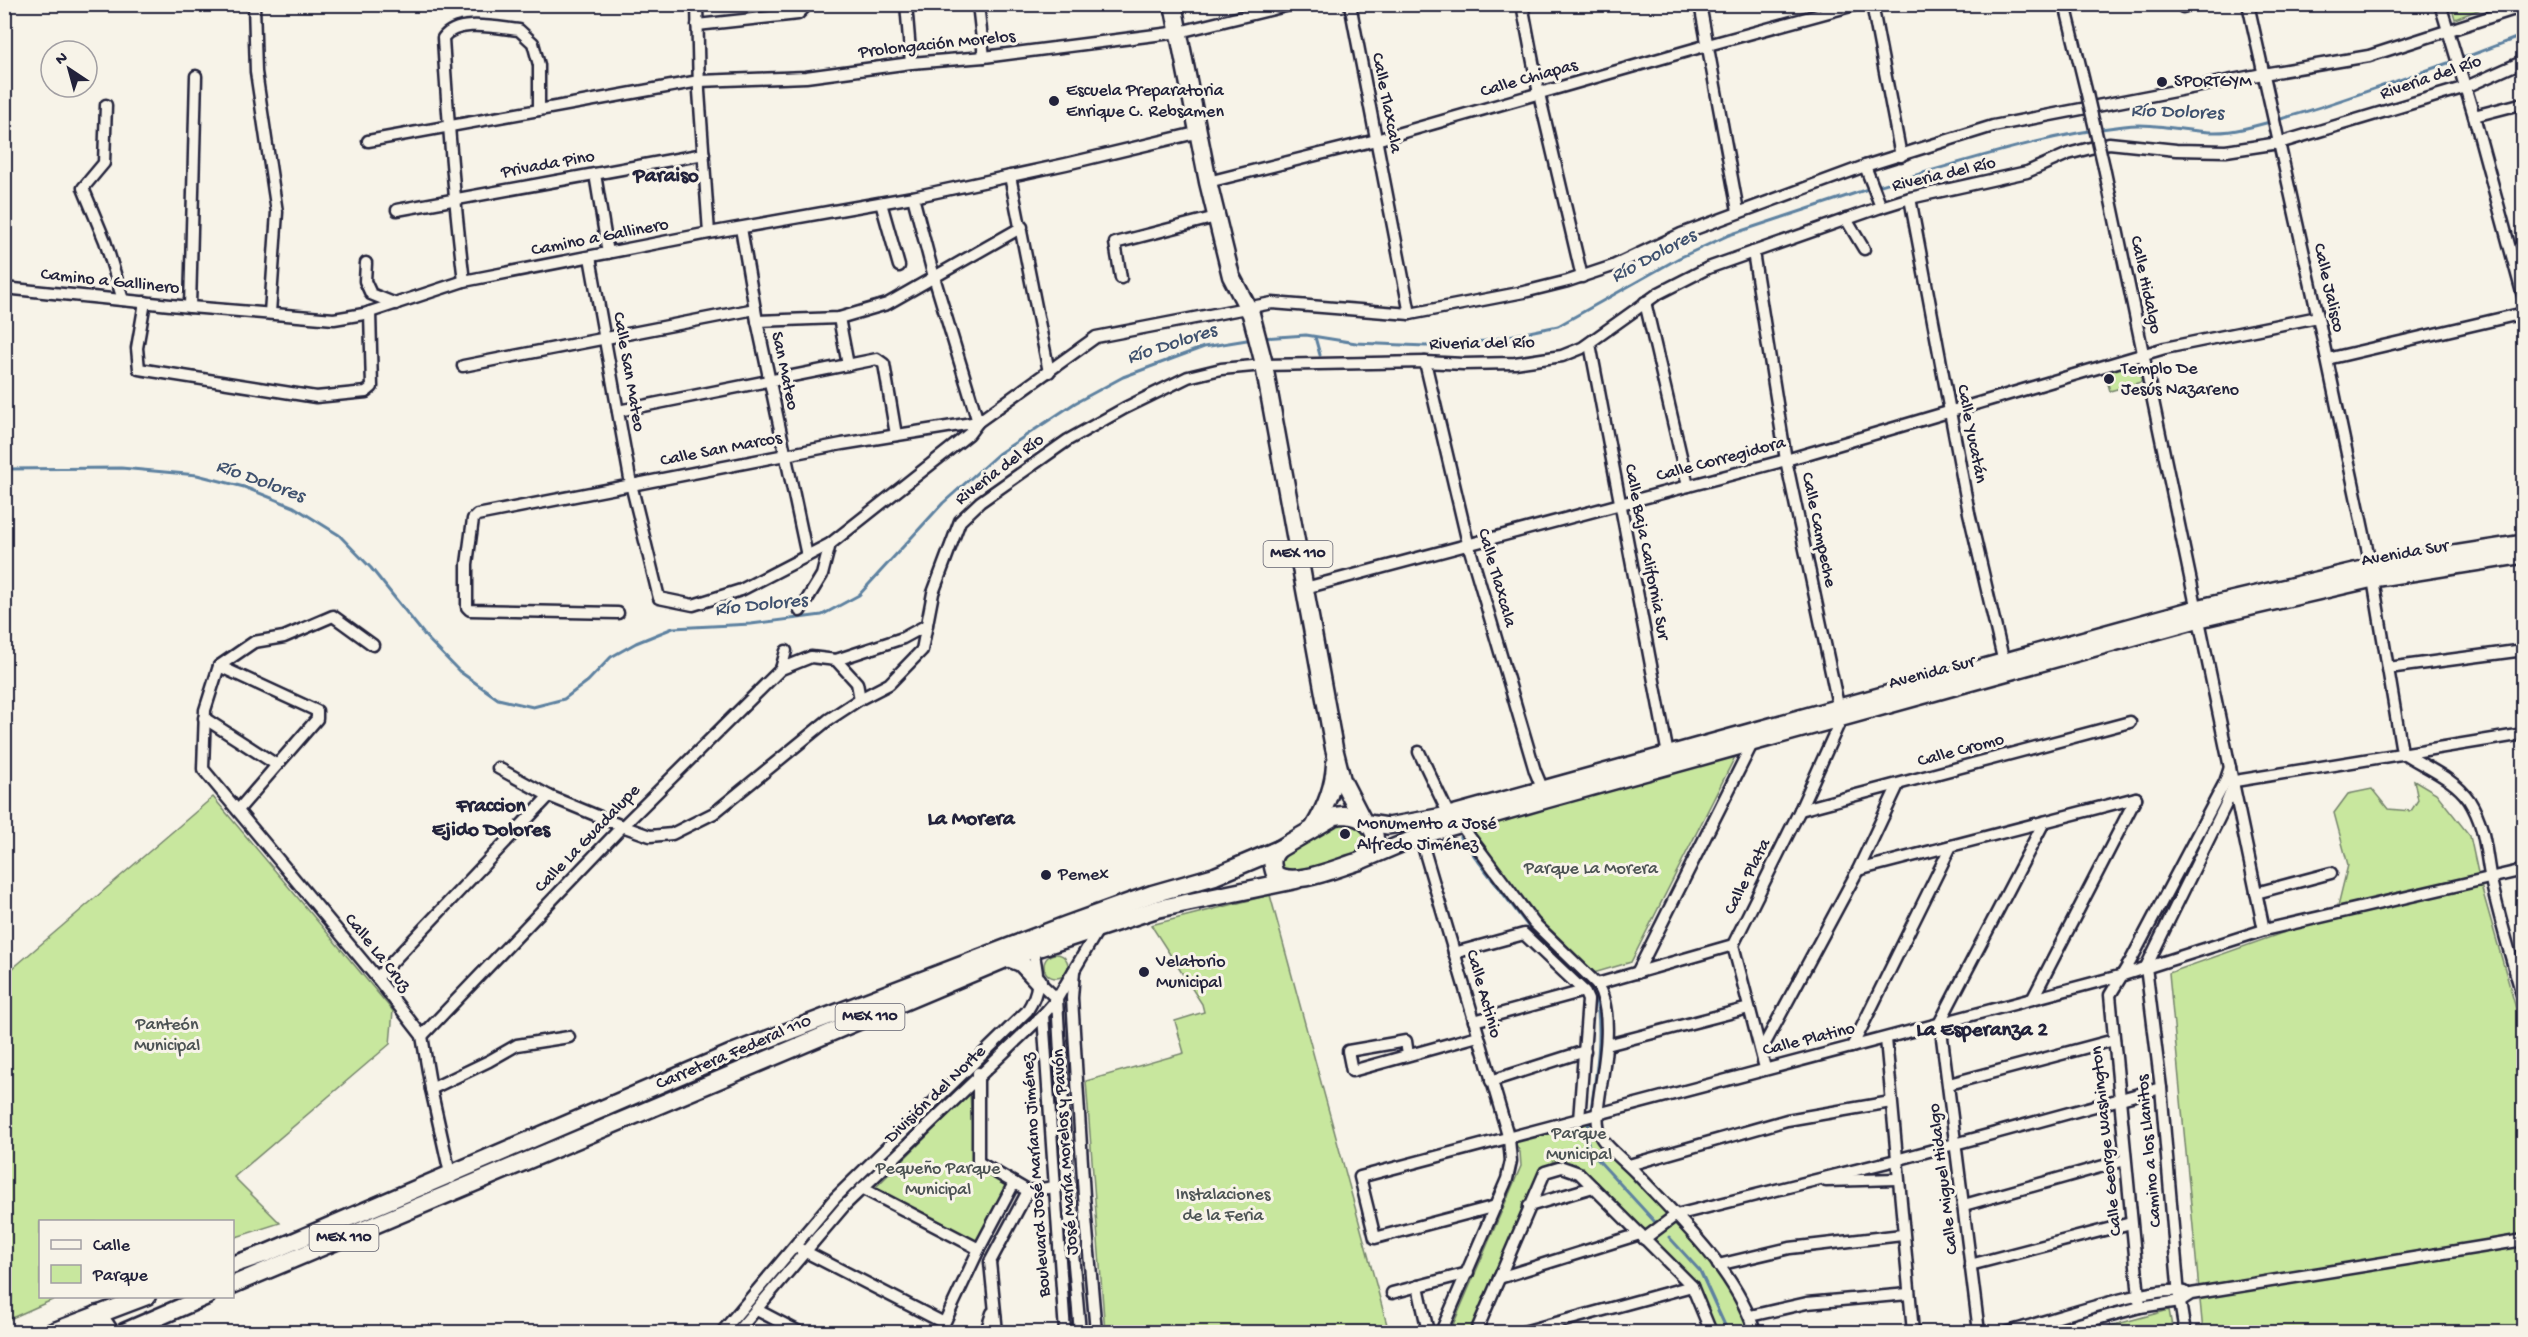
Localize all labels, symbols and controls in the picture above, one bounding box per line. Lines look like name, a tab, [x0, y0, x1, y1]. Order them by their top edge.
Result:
street label: Prolongación Morelos	[857, 26, 1018, 64]
north arrow	[39, 39, 99, 99]
text: N	[52, 49, 72, 70]
street label: Calle Tlaxcala	[1366, 51, 1406, 156]
street label: Riveria del Río	[2378, 51, 2484, 105]
street label: Calle Chiapas	[1478, 55, 1581, 103]
place label: SPORTGYM	[2174, 72, 2252, 93]
marker: SPORTGYM	[2155, 75, 2169, 89]
place label: Escuela Preparatoria Enrique C. Rebsamen	[1066, 81, 1225, 123]
marker: Escuela Preparatoria Enrique C. Rebsamen	[1047, 94, 1061, 108]
water label: Río Dolores	[2130, 100, 2225, 126]
street label: Privada Pino	[499, 146, 596, 184]
street label: Riveria del Río	[1890, 153, 1998, 197]
district label: Paraiso	[632, 165, 699, 190]
street label: Camino a Gallinero	[529, 214, 671, 262]
water label: Río Dolores	[1608, 224, 1702, 289]
street label: Calle Hidalgo	[2124, 234, 2166, 336]
street label: Calle Jalisco	[2308, 241, 2348, 335]
street label: Camino a Gallinero	[39, 264, 181, 300]
street label: Calle San Mateo	[607, 311, 649, 433]
water label: Río Dolores	[1124, 319, 1221, 370]
street label: San Mateo	[765, 330, 803, 412]
street label: Riveria del Río	[1429, 333, 1535, 355]
place label: Templo De Jesús Nazareno	[2120, 359, 2239, 401]
marker: Templo De Jesús Nazareno	[2102, 372, 2116, 386]
street label: Calle Yucatán	[1951, 383, 1991, 486]
street label: Calle San Marcos	[658, 428, 785, 472]
street label: Riveria del Río	[951, 430, 1049, 510]
street label: Calle Corregidora	[1654, 432, 1789, 487]
water label: Río Dolores	[212, 455, 309, 509]
street label: Calle Baja California Sur	[1619, 462, 1674, 643]
street label: Calle Campeche	[1796, 471, 1841, 590]
street label: Calle Tlaxcala	[1472, 526, 1520, 631]
street label: Avenida Sur	[2360, 536, 2452, 572]
road number: MEX 110	[1264, 541, 1332, 567]
water label: Río Dolores	[714, 590, 810, 622]
street label: Avenida Sur	[1887, 651, 1979, 695]
street label: Calle Cromo	[1915, 729, 2007, 773]
street label: Calle La Guadalupe	[531, 780, 646, 898]
district label: Fraccion Ejido Dolores	[432, 795, 551, 844]
district label: La Morera	[927, 808, 1016, 833]
place label: Monumento a José Alfredo Jiménez	[1357, 814, 1497, 856]
marker: Monumento a José Alfredo Jiménez	[1338, 827, 1352, 841]
street label: Calle Plata	[1720, 835, 1777, 919]
park label: Parque La Morera	[1523, 859, 1659, 880]
place label: Pemex	[1057, 865, 1109, 886]
marker: Pemex	[1039, 868, 1053, 882]
street label: Calle La Cruz	[339, 910, 416, 997]
street label: Calle Actinio	[1460, 947, 1506, 1041]
place label: Velatorio Municipal	[1155, 952, 1226, 994]
marker: Velatorio Municipal	[1137, 965, 1151, 979]
road number: MEX 110	[836, 1004, 904, 1030]
street label: Carretera Federal 110	[653, 1011, 815, 1095]
park label: Panteón Municipal	[134, 1015, 200, 1057]
street label: Calle Platino	[1761, 1018, 1857, 1062]
district label: La Esperanza 2	[1916, 1019, 2048, 1044]
street label: División del Norte	[880, 1041, 991, 1149]
street label: Calle George Washington	[2087, 1045, 2127, 1237]
street label: José María Morelos y Pavón	[1048, 1048, 1084, 1256]
street label: Boulevard José Maríano Jiménez	[1018, 1051, 1056, 1299]
street label: Camino a los Llanitos	[2133, 1072, 2167, 1228]
street label: Calle Miguel Hidalgo	[1924, 1102, 1964, 1256]
park label: Parque Municipal	[1546, 1124, 1612, 1166]
park label: Pequeño Parque Municipal	[875, 1159, 1001, 1201]
park label: Instalaciones de la Feria	[1176, 1185, 1272, 1227]
legend	[39, 1220, 234, 1298]
road number: MEX 110	[310, 1225, 378, 1251]
text: Calle	[93, 1236, 131, 1257]
text: Parque	[92, 1266, 149, 1287]

